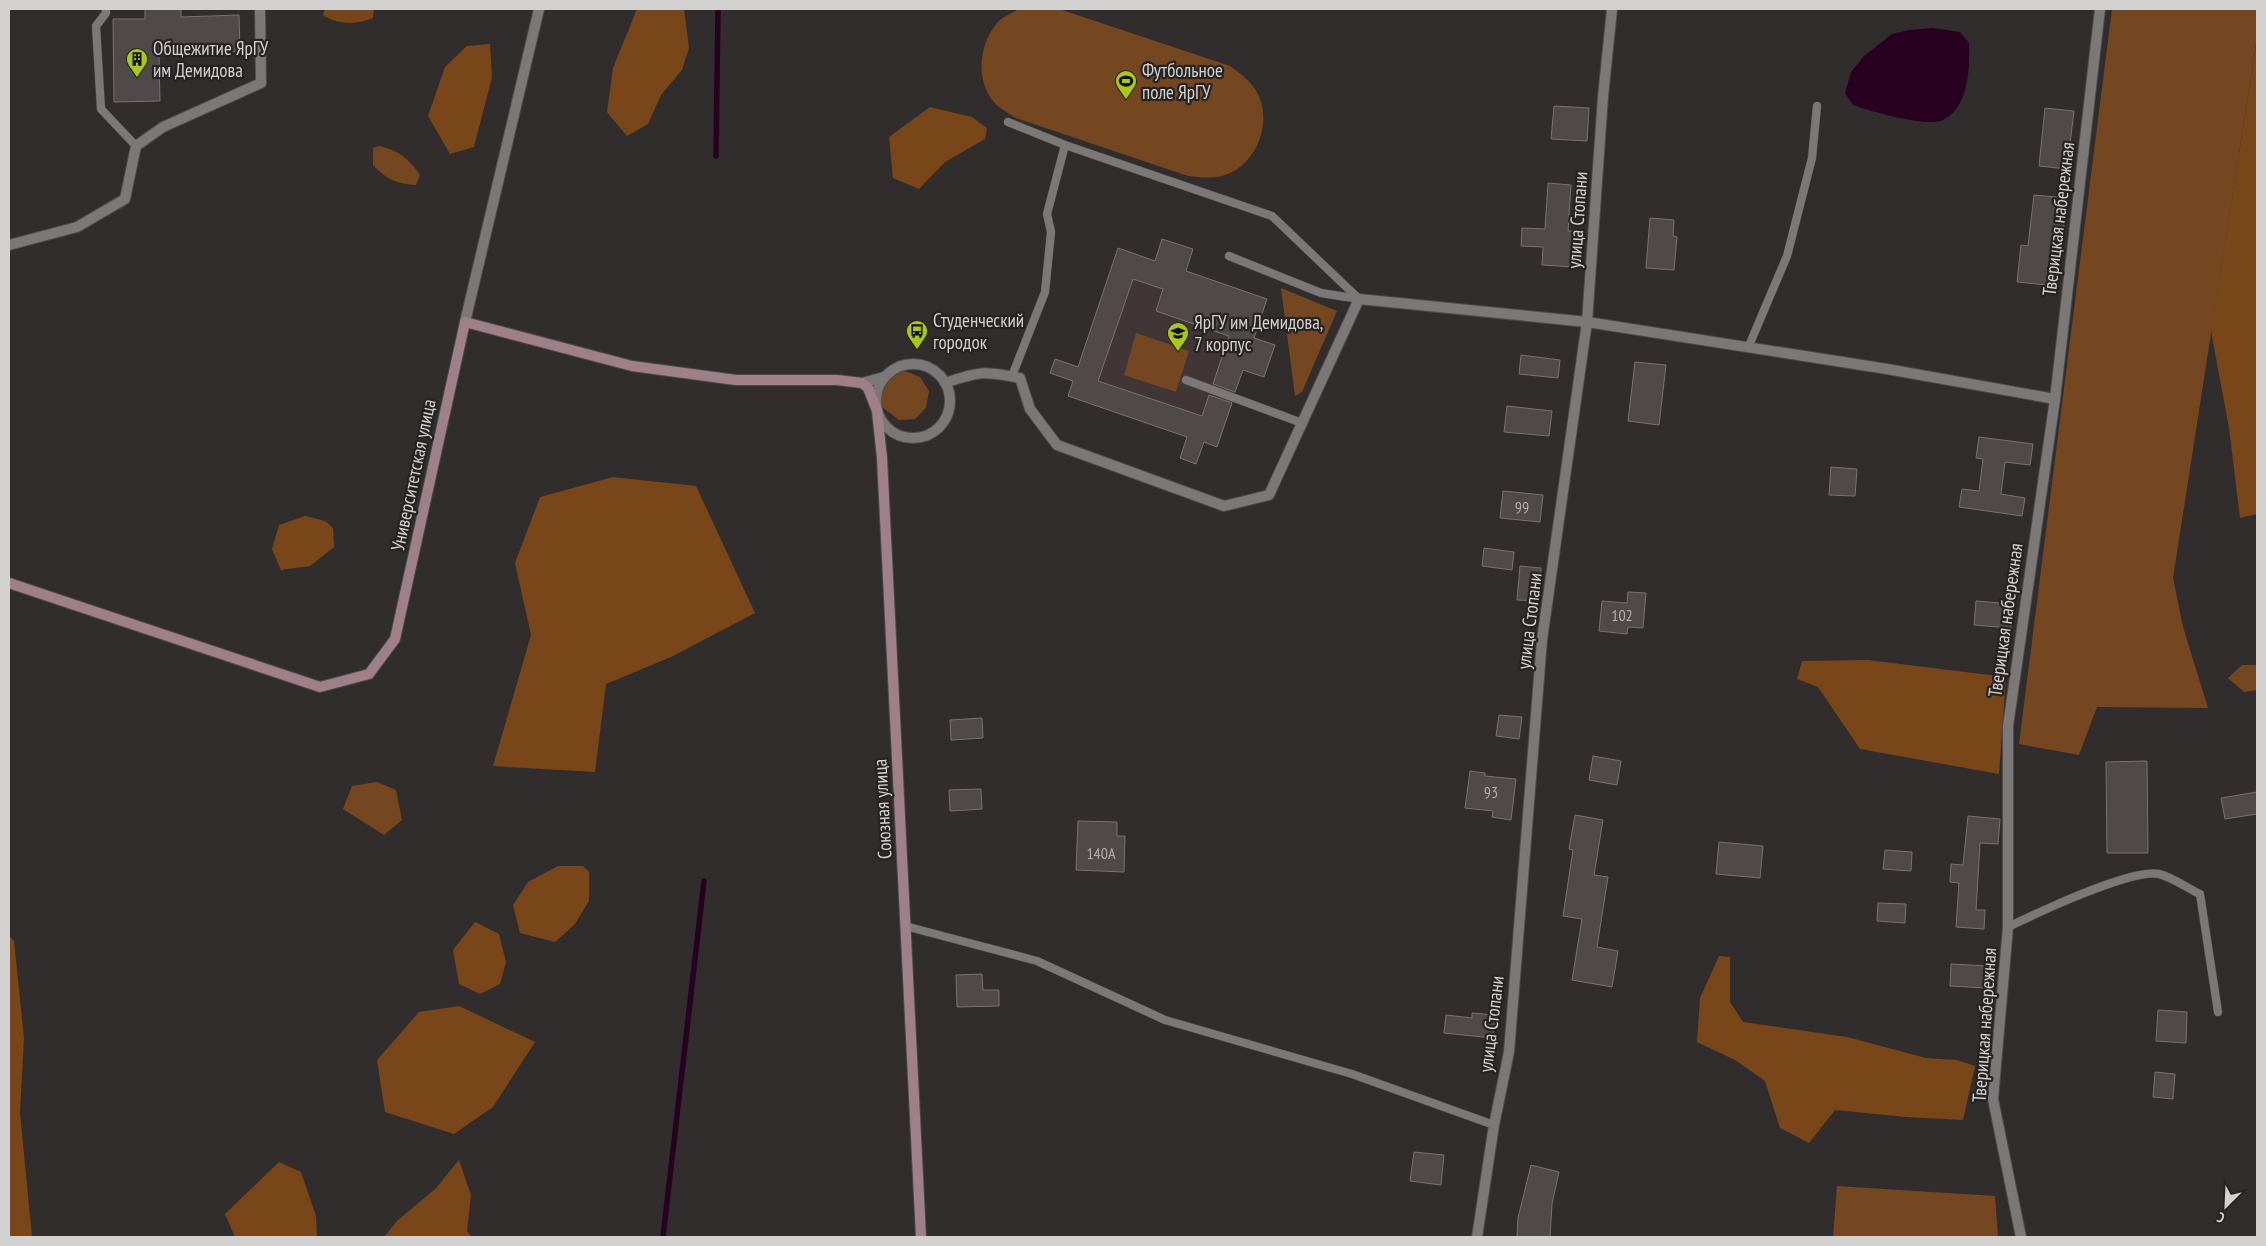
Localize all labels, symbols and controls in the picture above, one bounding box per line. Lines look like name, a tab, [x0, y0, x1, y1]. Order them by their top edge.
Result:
place label: Общежитие ЯрГУ им Демидова	[153, 36, 269, 82]
building icon: Общежитие ЯрГУ им Демидова	[125, 47, 149, 78]
place label: Футбольное поле ЯрГУ	[1142, 58, 1223, 104]
sports icon: Футбольное поле ЯрГУ	[1114, 69, 1138, 100]
street label: Тверицкая набережная	[2037, 141, 2079, 297]
street label: улица Стопани	[1562, 171, 1592, 269]
place label: Студенческий городок	[933, 308, 1024, 354]
place label: ЯрГУ им Демидова, 7 корпус	[1194, 310, 1323, 356]
bus stop icon: Студенческий городок	[905, 319, 929, 350]
school or university icon: ЯрГУ им Демидова, 7 корпус	[1166, 321, 1190, 352]
street label: Университетская улица	[385, 397, 441, 553]
house number: 99	[1515, 497, 1529, 517]
street label: Тверицкая набережная	[1982, 542, 2028, 698]
street label: улица Стопани	[1511, 571, 1547, 671]
house number: 102	[1611, 605, 1633, 625]
street label: Союзная улица	[867, 758, 897, 860]
house number: 93	[1484, 782, 1498, 802]
house number: 140А	[1086, 843, 1116, 863]
street label: Тверицкая набережная	[1967, 947, 2001, 1103]
street label: улица Стопани	[1473, 974, 1509, 1074]
north arrow	[2201, 1181, 2251, 1231]
text: С	[2214, 1208, 2227, 1227]

